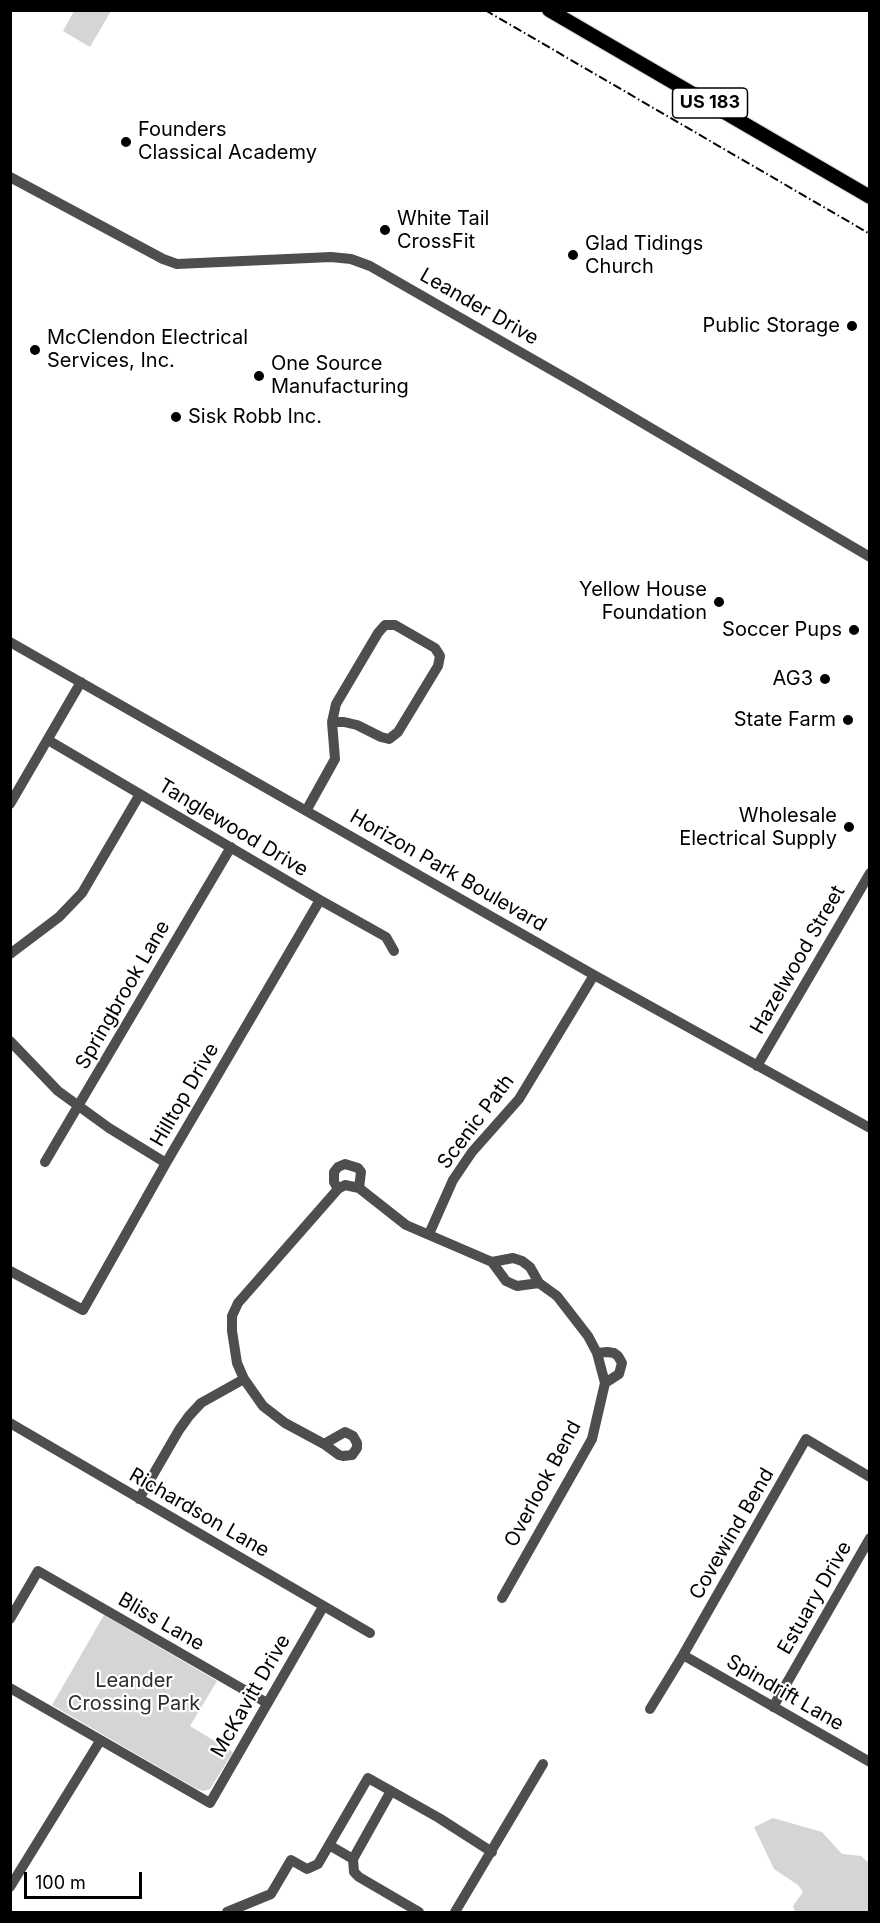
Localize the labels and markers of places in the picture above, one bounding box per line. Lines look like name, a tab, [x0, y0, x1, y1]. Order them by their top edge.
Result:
place label: Founders Classical Academy	[138, 118, 317, 165]
marker: Founders Classical Academy	[119, 135, 133, 149]
place label: White Tail CrossFit	[397, 207, 489, 254]
marker: White Tail CrossFit	[378, 223, 392, 237]
place label: Glad Tidings Church	[585, 232, 703, 279]
marker: Glad Tidings Church	[566, 248, 580, 262]
place label: Public Storage	[703, 314, 840, 338]
marker: Public Storage	[845, 319, 859, 333]
place label: McClendon Electrical Services, Inc.	[47, 326, 248, 373]
marker: McClendon Electrical Services, Inc.	[28, 343, 42, 357]
place label: One Source Manufacturing	[271, 352, 409, 399]
marker: One Source Manufacturing	[252, 369, 266, 383]
place label: Sisk Robb Inc.	[188, 405, 322, 429]
marker: Sisk Robb Inc.	[169, 410, 183, 424]
place label: Yellow House Foundation	[579, 578, 707, 625]
marker: Yellow House Foundation	[712, 595, 726, 609]
place label: Soccer Pups	[722, 618, 842, 642]
marker: Soccer Pups	[847, 623, 861, 637]
place label: AG3	[773, 667, 813, 691]
marker: AG3	[818, 672, 832, 686]
place label: State Farm	[734, 708, 836, 732]
marker: State Farm	[841, 713, 855, 727]
place label: Wholesale Electrical Supply	[679, 804, 837, 851]
marker: Wholesale Electrical Supply	[842, 820, 856, 834]

